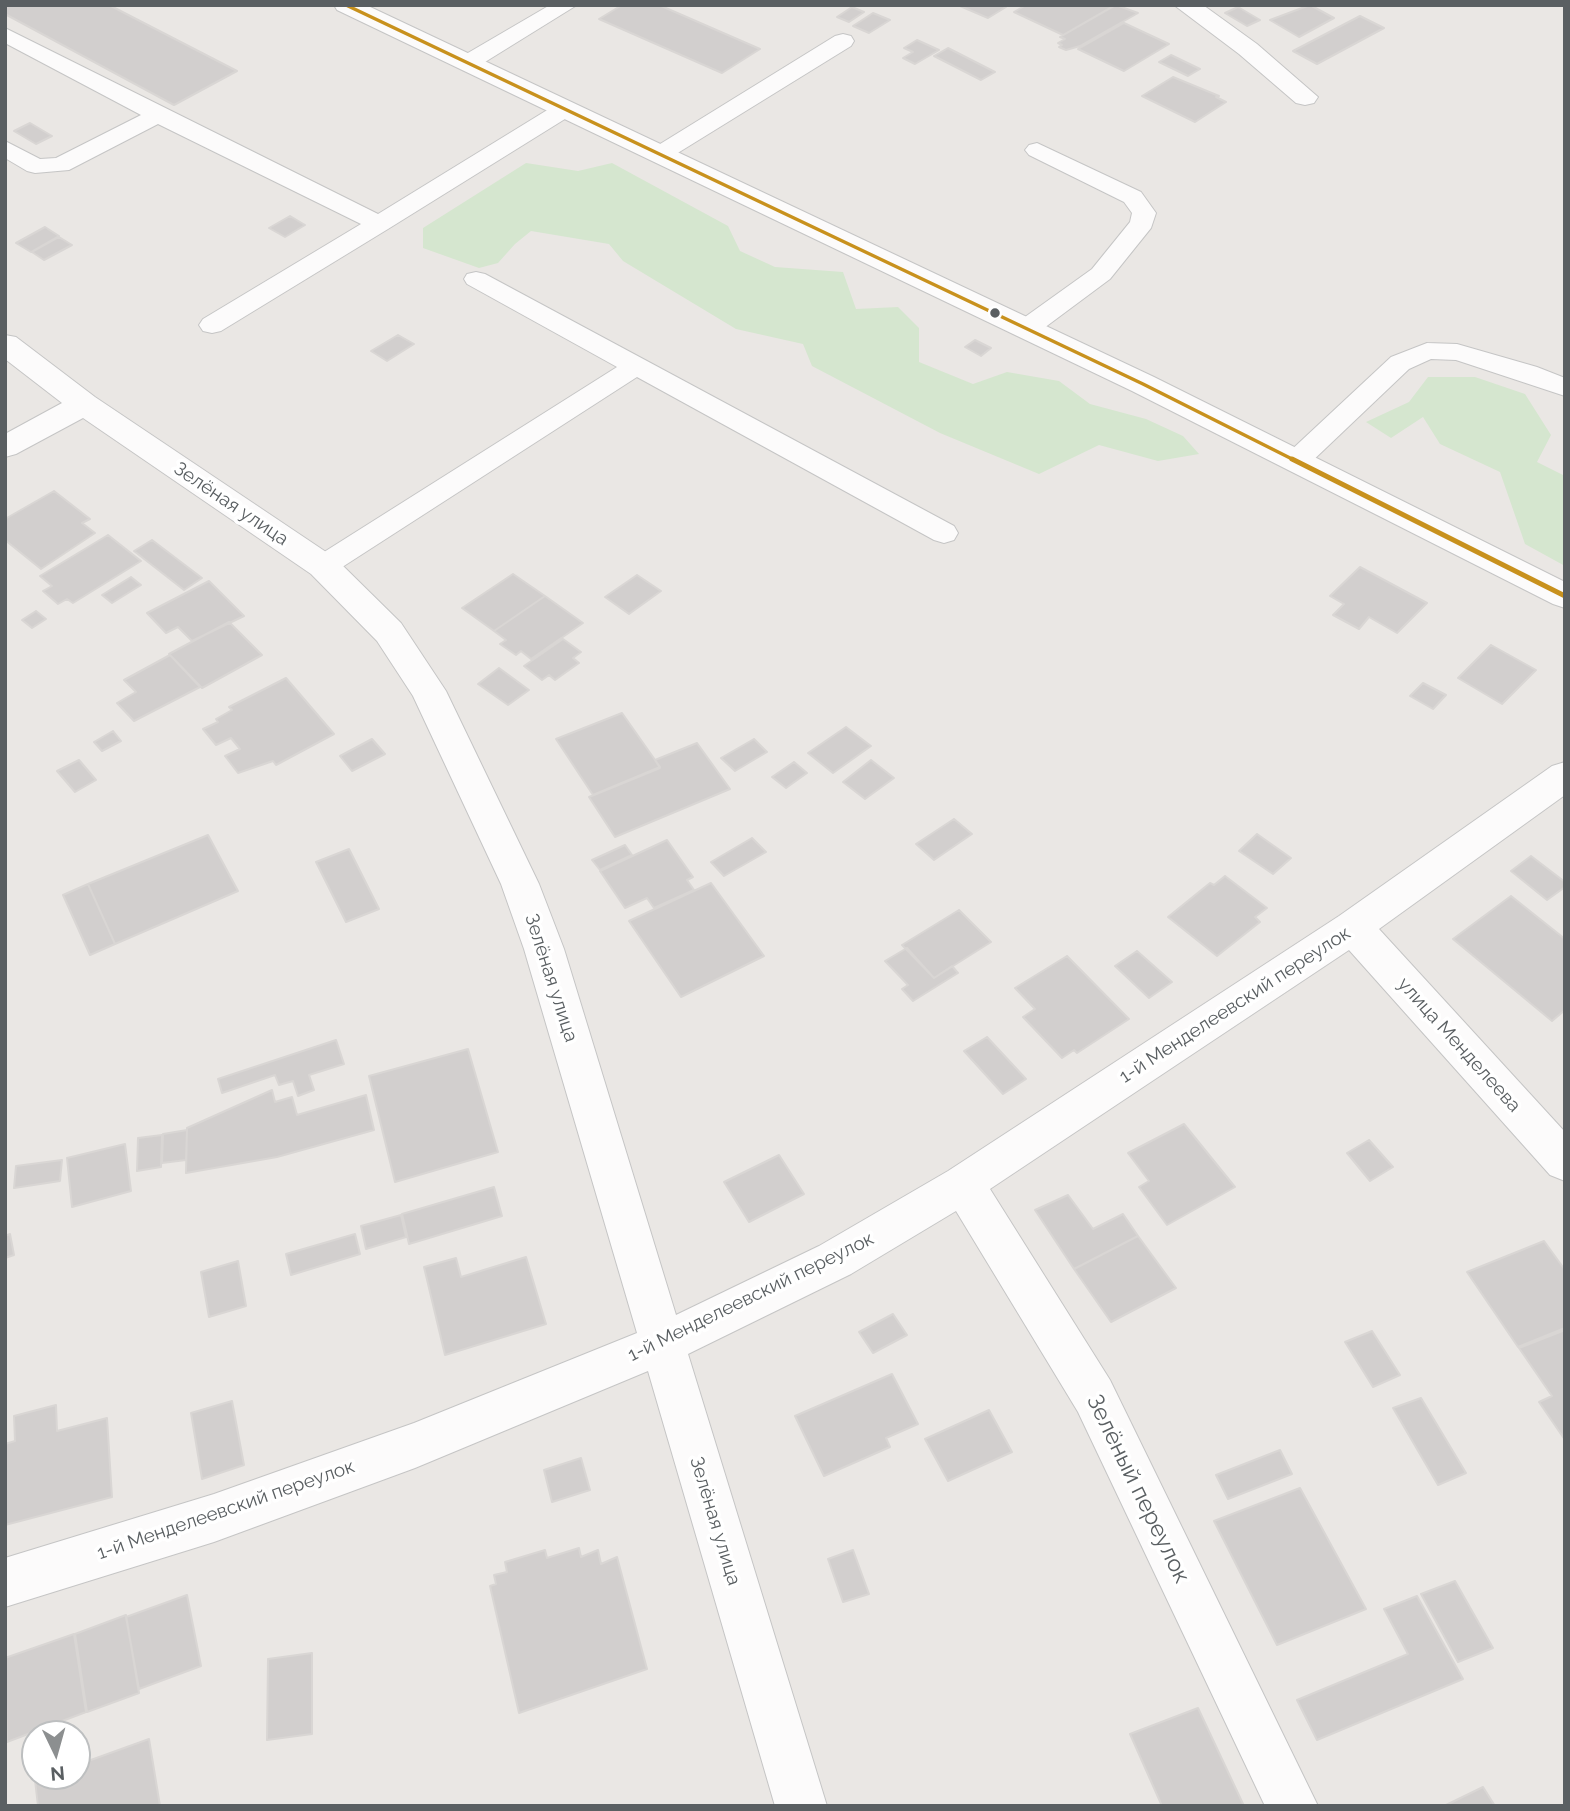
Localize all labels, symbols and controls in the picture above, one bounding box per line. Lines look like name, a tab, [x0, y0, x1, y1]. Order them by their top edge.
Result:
unlabelled marker	[988, 306, 1002, 320]
street label: Зелёная улица	[169, 457, 293, 551]
street label: Зелёная улица	[520, 911, 582, 1045]
street label: 1-й Менделеевский переулок	[1115, 922, 1355, 1088]
street label: улица Менделеева	[1393, 973, 1525, 1117]
street label: 1-й Менделеевский переулок	[624, 1227, 878, 1367]
street label: Зелёный переулок	[1080, 1390, 1196, 1588]
street label: Зелёная улица	[685, 1454, 745, 1588]
street label: 1-й Менделеевский переулок	[94, 1455, 358, 1565]
north arrow	[21, 1720, 91, 1790]
text: N	[49, 1762, 66, 1786]

